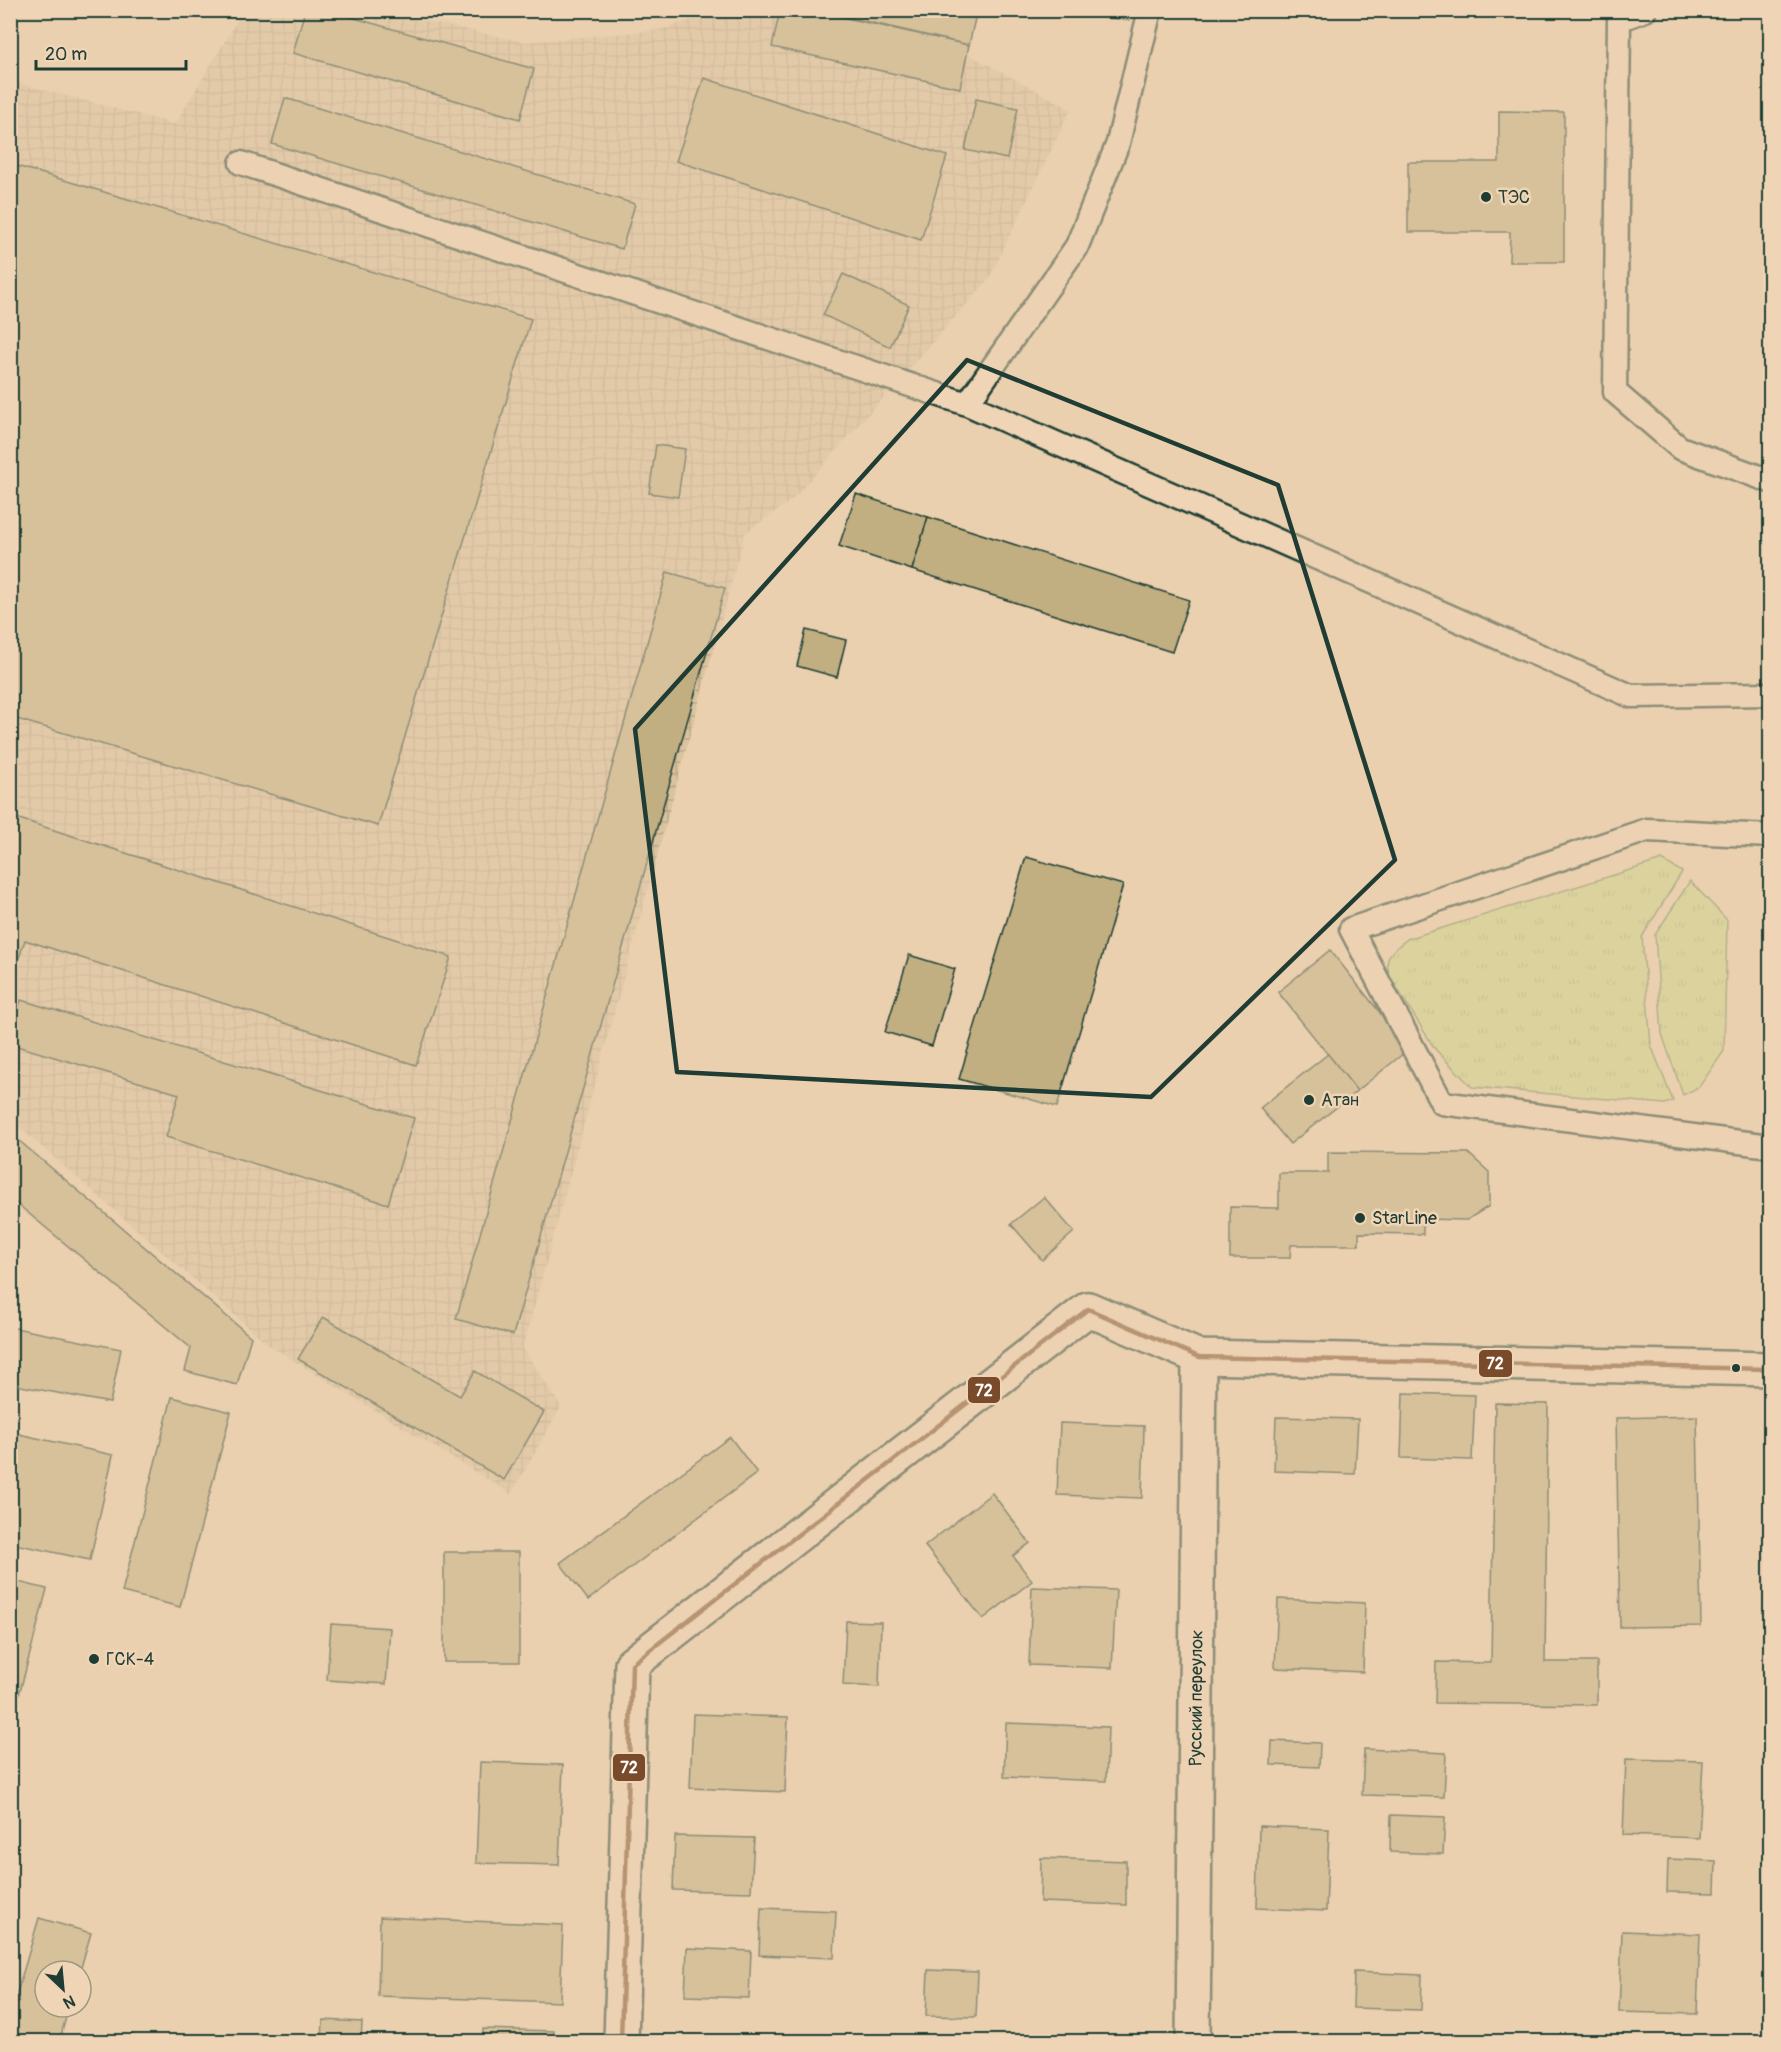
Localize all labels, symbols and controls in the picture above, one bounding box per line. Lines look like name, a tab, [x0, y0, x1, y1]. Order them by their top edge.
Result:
scale bar	[36, 33, 186, 71]
text: 20 m	[45, 43, 87, 66]
place label: ТЭС	[1498, 186, 1530, 209]
marker: ТЭС	[1479, 190, 1493, 204]
place label: Атан	[1321, 1089, 1359, 1112]
marker: Атан	[1302, 1093, 1316, 1107]
place label: StarLine	[1372, 1207, 1437, 1230]
marker: StarLine	[1353, 1211, 1367, 1225]
line badge: 72	[1478, 1349, 1513, 1378]
text: 72	[1486, 1354, 1504, 1374]
unlabelled marker	[1730, 1362, 1742, 1374]
line badge: 72	[967, 1376, 1001, 1404]
text: 72	[975, 1381, 993, 1401]
street label: Русский переулок	[1184, 1630, 1209, 1766]
place label: ГСК-4	[106, 1648, 155, 1671]
marker: ГСК-4	[87, 1652, 101, 1666]
line badge: 72	[612, 1753, 646, 1782]
text: 72	[620, 1758, 638, 1778]
north arrow	[33, 1959, 93, 2019]
text: N	[60, 1990, 78, 2013]

